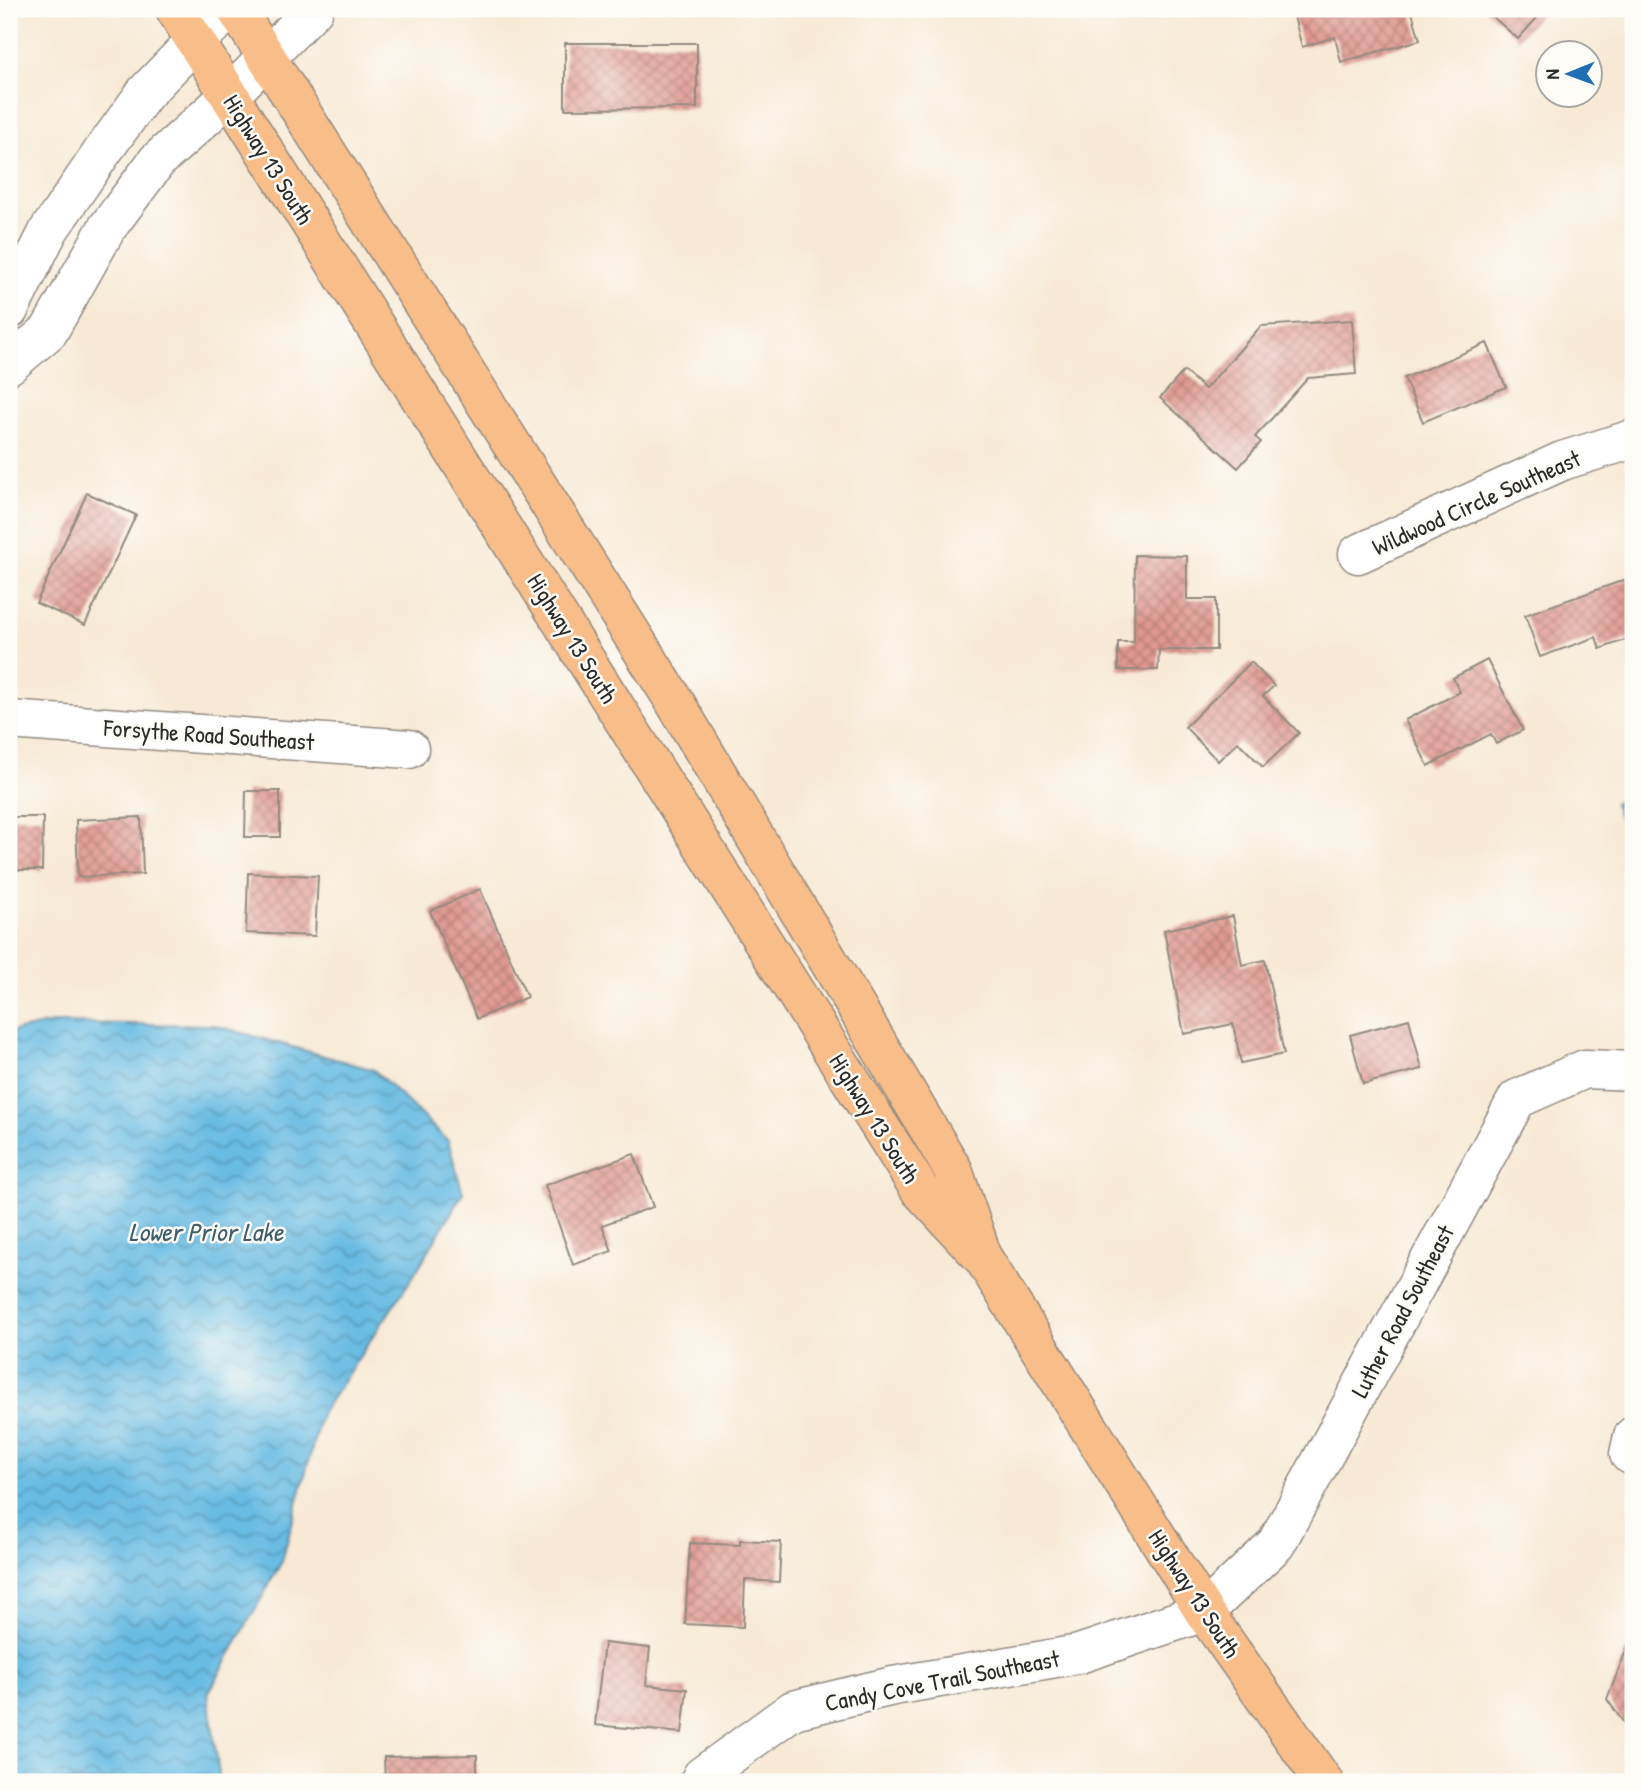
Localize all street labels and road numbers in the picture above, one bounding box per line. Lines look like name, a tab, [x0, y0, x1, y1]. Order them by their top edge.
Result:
street label: Highway 13 South	[216, 88, 322, 230]
street label: Wildwood Circle Southeast	[1367, 441, 1586, 562]
street label: Highway 13 South	[520, 567, 626, 709]
street label: Forsythe Road Southeast	[102, 711, 316, 757]
street label: Highway 13 South	[822, 1047, 928, 1189]
street label: Luther Road Southeast	[1343, 1218, 1461, 1403]
street label: Highway 13 South	[1142, 1523, 1248, 1663]
street label: Candy Cove Trail Southeast	[822, 1641, 1063, 1718]

